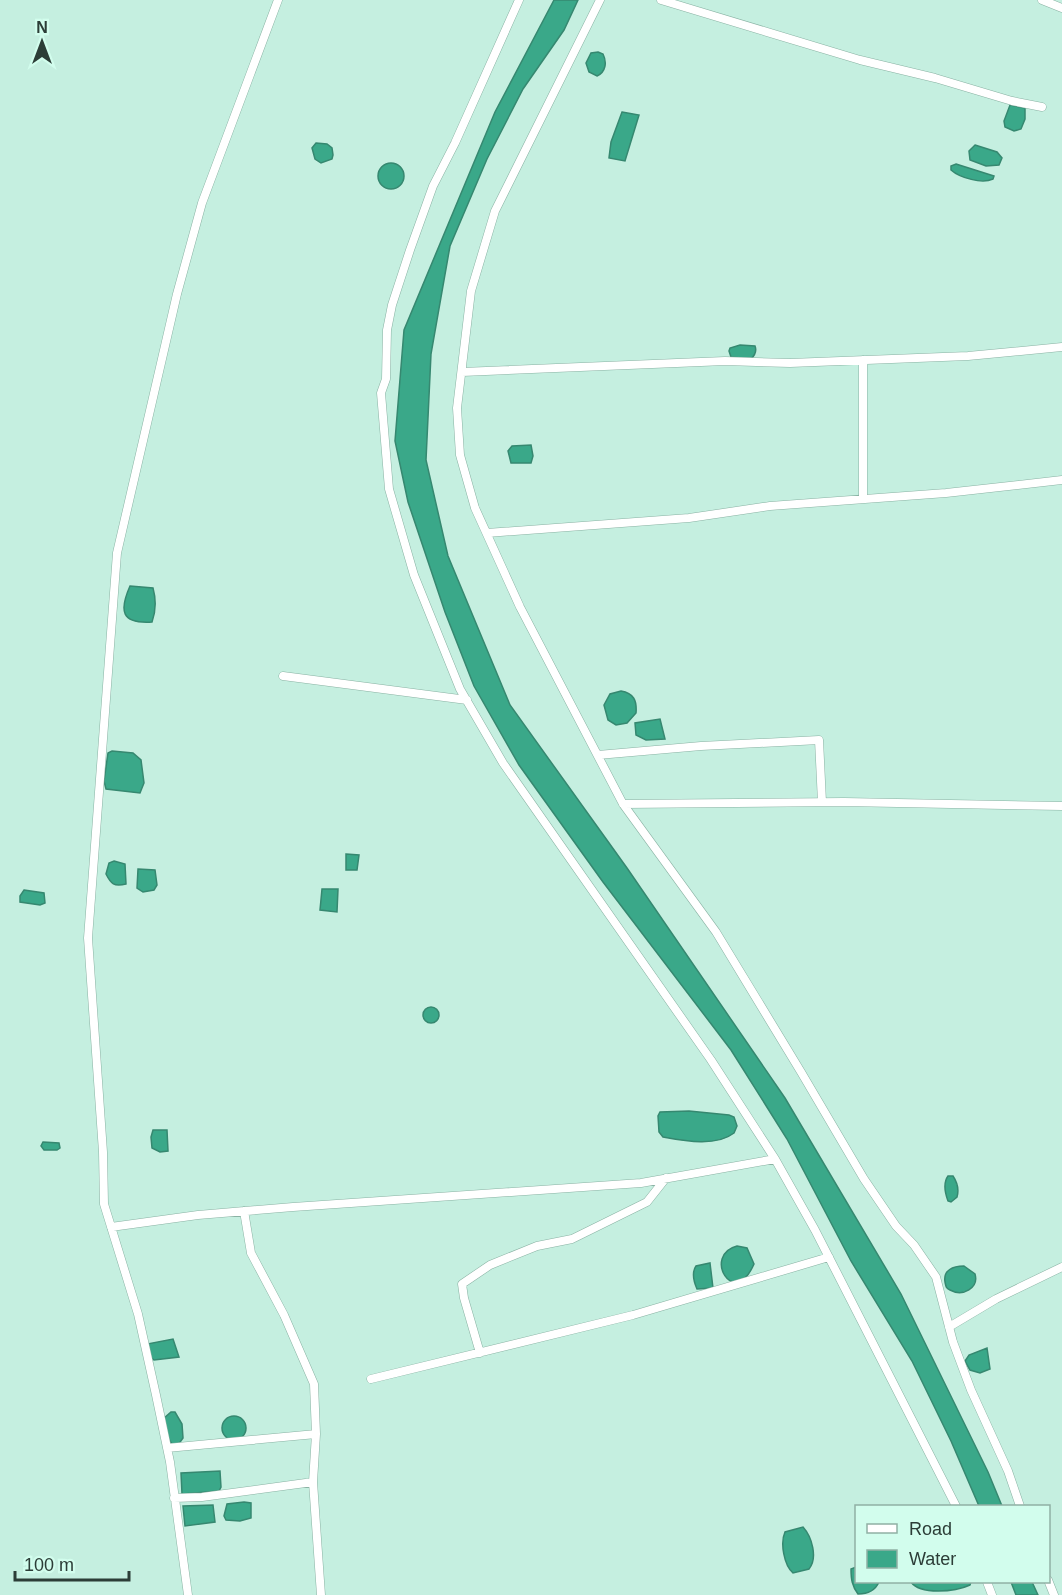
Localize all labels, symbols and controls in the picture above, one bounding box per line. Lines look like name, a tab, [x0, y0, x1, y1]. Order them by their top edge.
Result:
north arrow	[12, 12, 72, 72]
text: N	[36, 19, 48, 36]
legend	[855, 1505, 1050, 1583]
text: Road	[909, 1519, 952, 1539]
scale bar	[15, 1544, 129, 1582]
text: Water	[909, 1549, 956, 1569]
text: 100 m	[24, 1555, 74, 1575]

